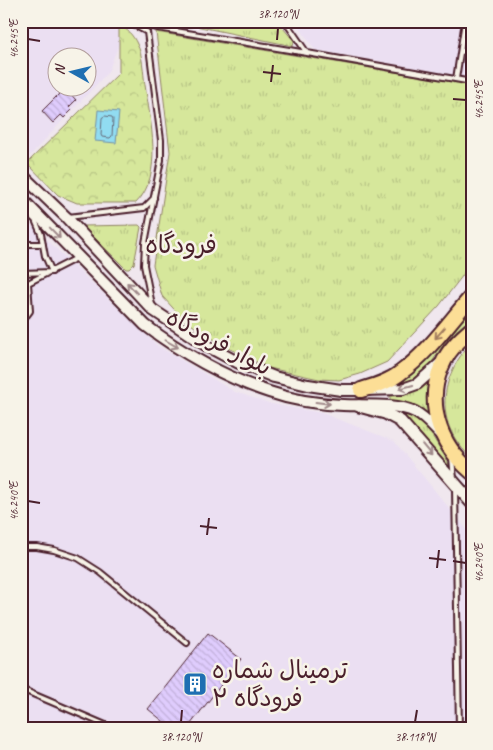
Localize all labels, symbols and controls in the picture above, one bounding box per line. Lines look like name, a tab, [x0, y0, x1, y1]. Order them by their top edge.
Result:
text: 38.120°N	[258, 6, 300, 22]
text: 46.245°E	[6, 18, 22, 59]
north arrow	[48, 48, 98, 98]
text: N	[51, 62, 69, 76]
text: 46.245°E	[471, 79, 487, 120]
one-way arrow	[49, 226, 61, 239]
district label: فرودگاه	[145, 229, 217, 261]
one-way arrow	[126, 281, 138, 294]
street label: بلوار فرودگاه	[161, 302, 277, 382]
one-way arrow	[434, 326, 446, 339]
one-way arrow	[165, 340, 179, 350]
one-way arrow	[398, 383, 414, 392]
one-way arrow	[314, 398, 330, 408]
one-way arrow	[421, 444, 432, 457]
text: 46.240°E	[6, 480, 22, 521]
text: 46.240°E	[471, 542, 487, 583]
place label: ترمينال شماره ۲ فرودگاه	[212, 655, 349, 713]
building icon: ترمينال شماره ۲ فرودگاه	[182, 671, 208, 697]
text: 38.120°N	[161, 729, 203, 745]
text: 38.118°N	[395, 729, 437, 745]

